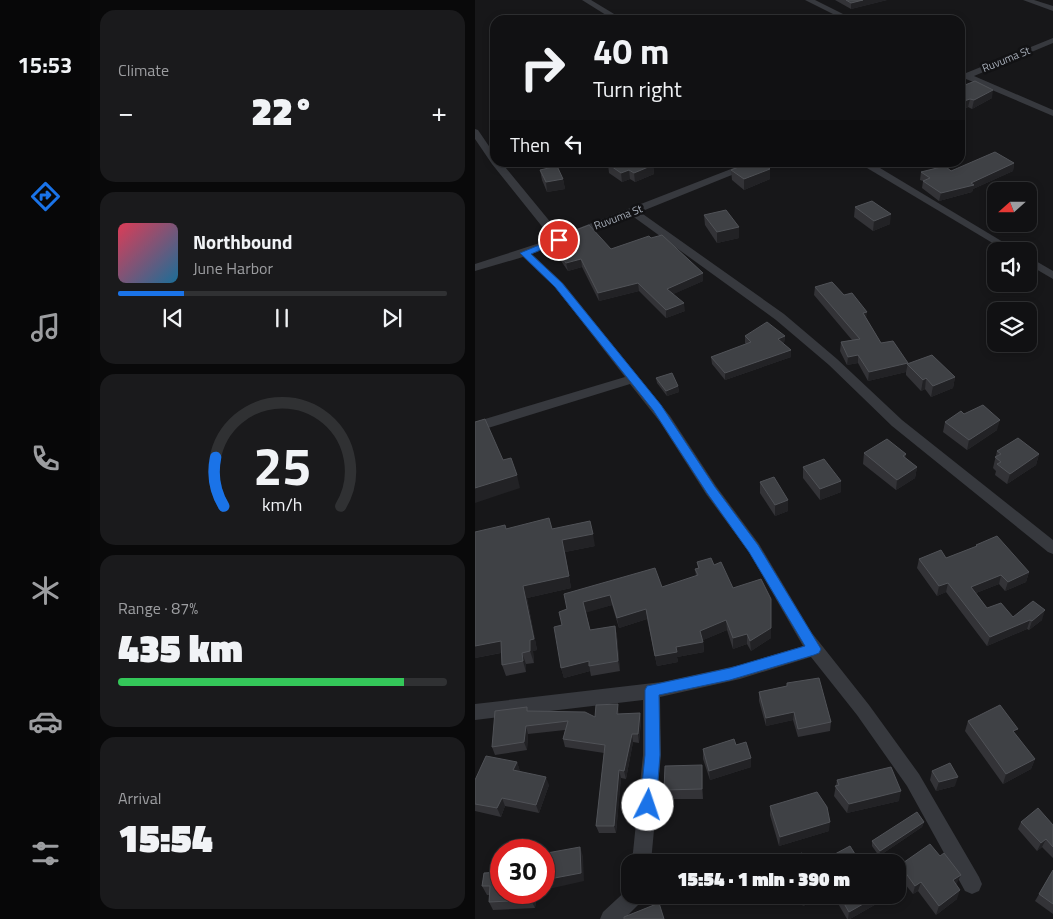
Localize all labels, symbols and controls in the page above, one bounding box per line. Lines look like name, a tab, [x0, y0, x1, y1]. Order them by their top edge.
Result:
text: 40 m	[593, 24, 669, 78]
icon: right	[510, 35, 575, 100]
street label: Ruvuma St	[980, 42, 1033, 76]
text: 15:53	[18, 48, 72, 82]
text: Climate	[118, 58, 169, 82]
text: Turn right	[593, 72, 682, 106]
text: 22°	[251, 82, 314, 140]
text: −	[118, 90, 134, 133]
text: +	[431, 90, 447, 133]
text: Then	[510, 130, 550, 159]
icon: left	[560, 130, 588, 158]
icon: directions	[28, 179, 63, 214]
north arrow	[987, 182, 1037, 232]
map controls	[987, 182, 1037, 352]
street label: Ruvuma St	[592, 200, 645, 234]
pin	[538, 219, 580, 261]
icon: arrive	[545, 226, 573, 254]
text: Northbound	[193, 227, 293, 256]
button: sound	[987, 242, 1037, 292]
text: June Harbor	[193, 256, 273, 280]
button: layers	[987, 302, 1037, 352]
icon: previous	[159, 304, 187, 332]
icon: pause	[268, 304, 296, 332]
icon: next	[378, 304, 406, 332]
icon: music	[28, 310, 63, 345]
text: 25	[253, 426, 312, 505]
icon: phone	[28, 441, 63, 476]
text: km/h	[262, 491, 303, 518]
icon: climate	[28, 573, 63, 608]
text: Range · 87%	[118, 596, 198, 620]
text: 435 km	[118, 619, 243, 677]
icon: car	[28, 704, 63, 739]
position arrow	[621, 778, 673, 830]
text: Arrival	[118, 786, 161, 810]
text: 15:54	[118, 809, 213, 867]
icon: filters	[28, 836, 63, 871]
speed limit sign: 30	[490, 839, 555, 904]
text: 15:54 · 1 min · 390 m	[677, 864, 850, 893]

